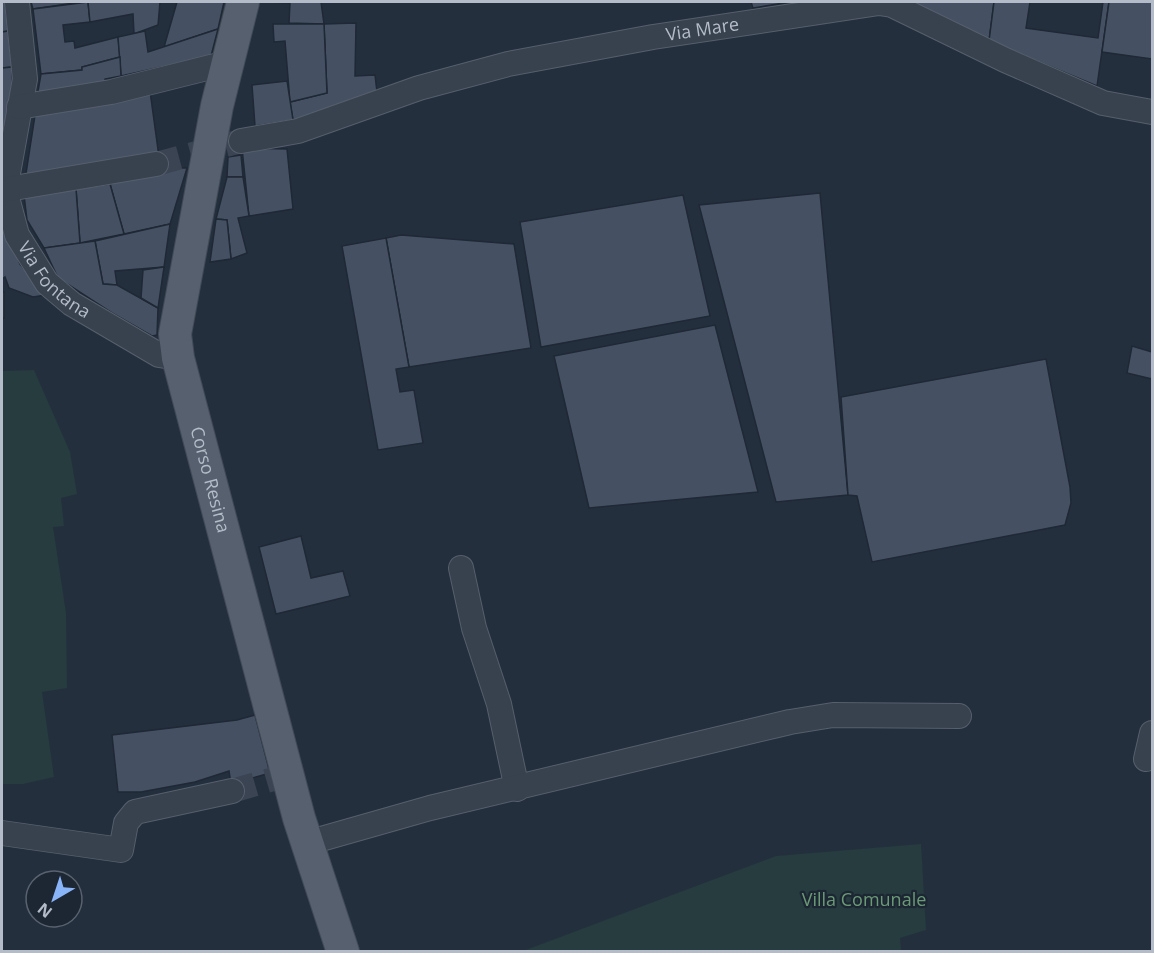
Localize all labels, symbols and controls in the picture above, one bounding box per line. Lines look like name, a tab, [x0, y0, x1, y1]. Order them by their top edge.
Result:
street label: Via Mare	[664, 11, 741, 46]
street label: Via Fontana	[13, 237, 95, 323]
street label: Corso Resina	[185, 424, 236, 535]
north arrow	[24, 869, 84, 929]
park label: Villa Comunale	[802, 887, 926, 911]
text: N	[33, 898, 57, 923]

